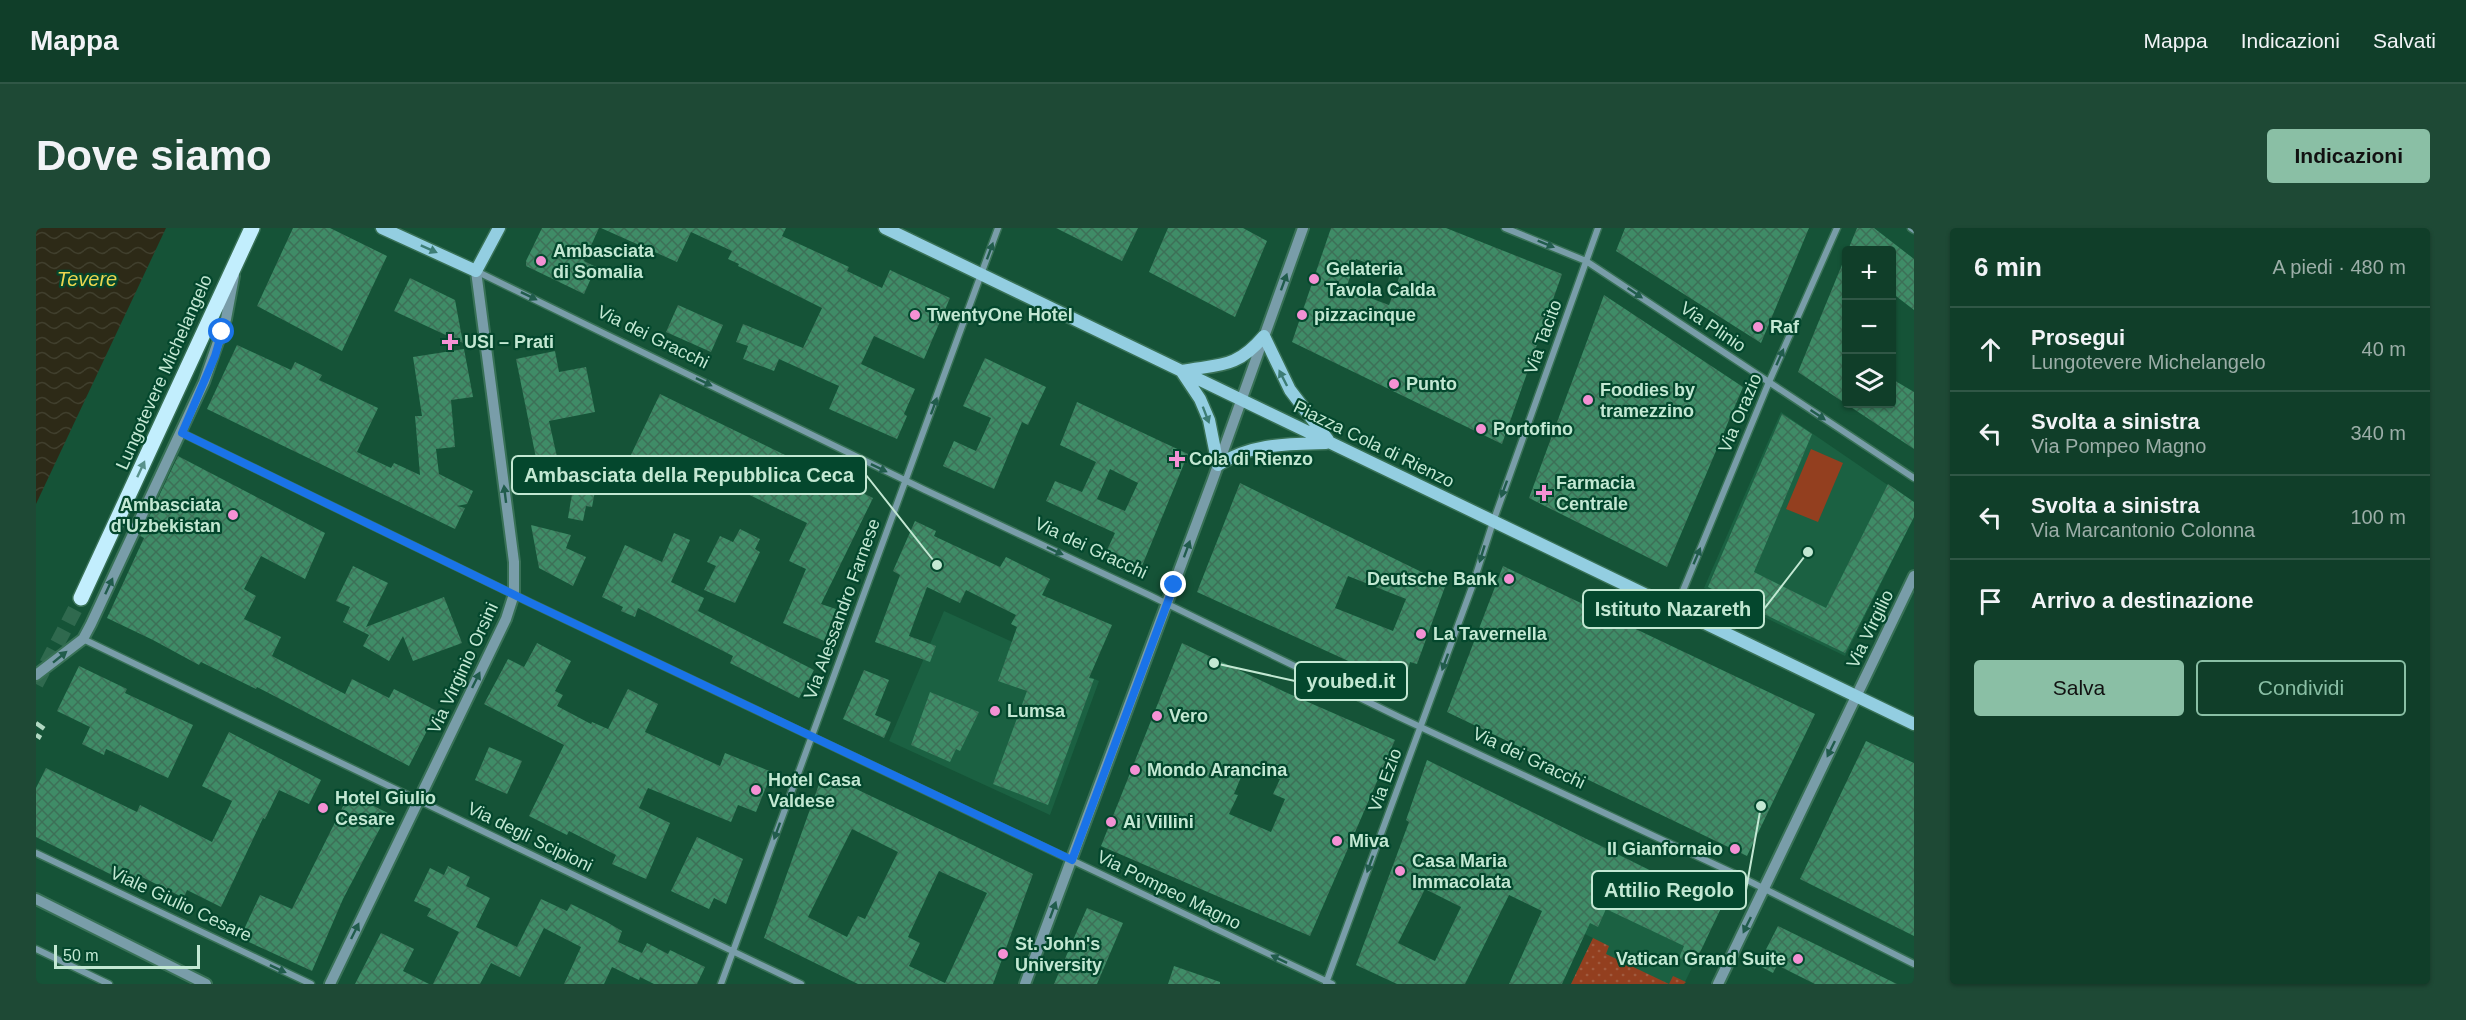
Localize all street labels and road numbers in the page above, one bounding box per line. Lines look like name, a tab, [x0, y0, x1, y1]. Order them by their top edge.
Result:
street label: Lungotevere Michelangelo	[112, 271, 216, 473]
street label: Via Tacito	[1520, 297, 1566, 377]
street label: Via Plinio	[1676, 298, 1750, 356]
street label: Via dei Gracchi	[594, 301, 712, 373]
street label: Via Orazio	[1714, 371, 1766, 455]
street label: Piazza Cola di Rienzo	[1290, 396, 1458, 492]
street label: Via dei Gracchi	[1032, 513, 1150, 583]
street label: Via Alessandro Farnese	[800, 516, 884, 702]
street label: Via Virgilio	[1843, 587, 1897, 671]
street label: Via Virginio Orsini	[424, 599, 502, 737]
street label: Via dei Gracchi	[1470, 723, 1588, 793]
street label: Via Ezio	[1364, 746, 1406, 814]
street label: Via degli Scipioni	[464, 798, 596, 876]
street label: Via Pompeo Magno	[1094, 846, 1244, 934]
street label: Viale Giulio Cesare	[107, 862, 255, 946]

